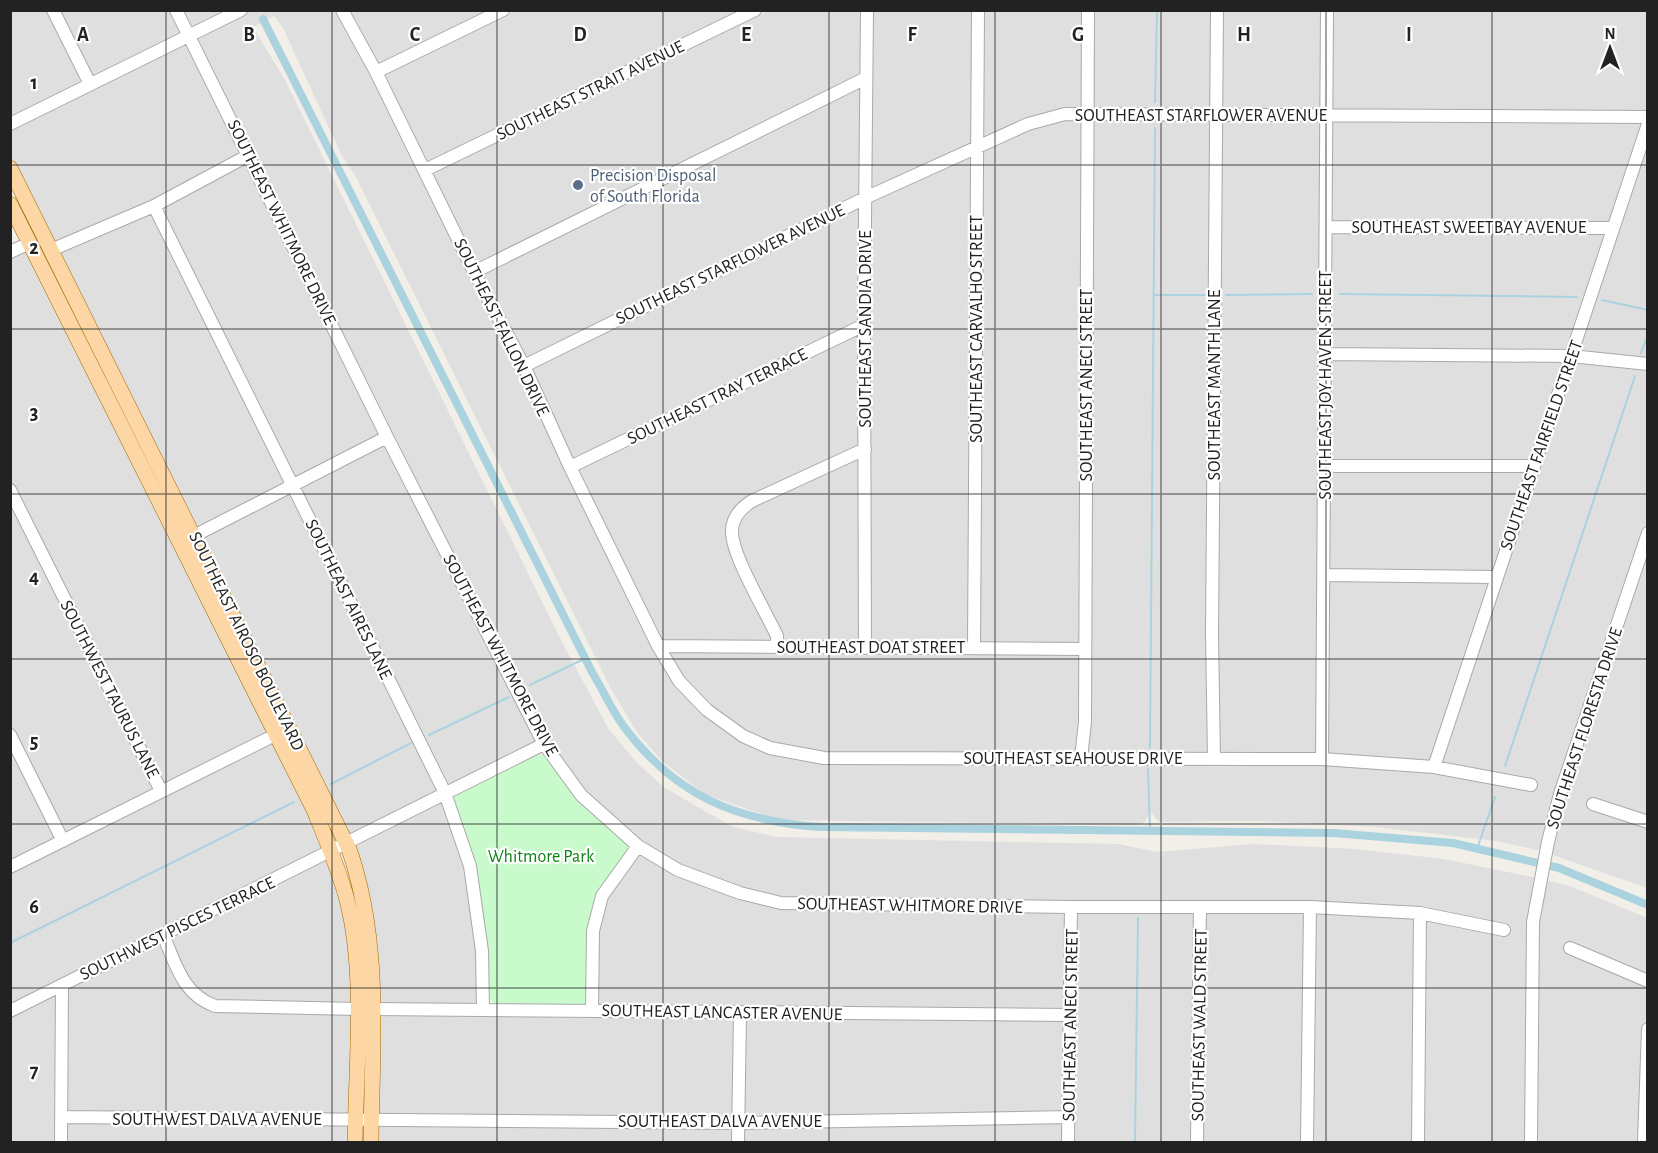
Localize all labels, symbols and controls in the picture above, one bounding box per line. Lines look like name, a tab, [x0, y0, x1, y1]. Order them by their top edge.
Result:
north arrow	[1580, 18, 1640, 78]
text: A	[77, 25, 89, 45]
text: B	[243, 25, 255, 45]
text: C	[410, 25, 421, 45]
text: D	[573, 25, 587, 45]
text: E	[741, 25, 751, 45]
text: F	[907, 25, 917, 45]
text: G	[1072, 25, 1084, 45]
text: H	[1237, 25, 1251, 45]
text: I	[1406, 25, 1412, 45]
text: N	[1604, 26, 1616, 42]
street label: SOUTHEAST STRAIT AVENUE	[494, 37, 687, 144]
text: 1	[30, 73, 38, 93]
street label: SOUTHEAST STARFLOWER AVENUE	[1075, 107, 1328, 125]
street label: SOUTHEAST WHITMORE DRIVE	[224, 117, 339, 328]
place label: Precision Disposal of South Florida	[590, 167, 717, 206]
marker: Precision Disposal of South Florida	[571, 178, 585, 192]
street label: SOUTHEAST STARFLOWER AVENUE	[613, 201, 848, 328]
street label: SOUTHEAST CARVALHO STREET	[968, 215, 986, 443]
street label: SOUTHEAST SWEETBAY AVENUE	[1352, 219, 1587, 237]
street label: SOUTHEAST SANDIA DRIVE	[857, 230, 875, 428]
street label: SOUTHEAST FALLON DRIVE	[450, 236, 552, 419]
text: 2	[29, 238, 39, 258]
street label: SOUTHEAST JOY HAVEN STREET	[1317, 270, 1335, 500]
street label: SOUTHEAST ANECI STREET	[1078, 288, 1096, 481]
street label: SOUTHEAST MANTH LANE	[1206, 289, 1224, 481]
street label: SOUTHEAST FAIRFIELD STREET	[1498, 338, 1586, 553]
street label: SOUTHEAST TRAY TERRACE	[625, 345, 811, 448]
text: 3	[30, 403, 38, 423]
street label: SOUTHEAST AIRES LANE	[302, 517, 395, 683]
street label: SOUTHEAST AIROSO BOULEVARD	[185, 529, 307, 754]
street label: SOUTHEAST WHITMORE DRIVE	[439, 552, 561, 759]
text: 4	[29, 567, 39, 587]
street label: SOUTHWEST TAURUS LANE	[56, 598, 162, 782]
street label: SOUTHEAST FLORESTA DRIVE	[1544, 625, 1626, 831]
street label: SOUTHEAST DOAT STREET	[777, 639, 965, 657]
text: 5	[30, 732, 38, 752]
street label: SOUTHEAST SEAHOUSE DRIVE	[964, 750, 1183, 768]
park label: Whitmore Park	[488, 848, 595, 866]
street label: SOUTHWEST PISCES TERRACE	[77, 874, 278, 984]
street label: SOUTHEAST WHITMORE DRIVE	[797, 895, 1023, 917]
text: 6	[29, 897, 39, 917]
street label: SOUTHEAST ANECI STREET	[1060, 928, 1082, 1122]
street label: SOUTHEAST WALD STREET	[1189, 928, 1211, 1122]
street label: SOUTHEAST LANCASTER AVENUE	[601, 1002, 843, 1024]
text: 7	[30, 1061, 39, 1081]
street label: SOUTHWEST DALVA AVENUE	[112, 1111, 322, 1129]
street label: SOUTHEAST DALVA AVENUE	[618, 1113, 822, 1131]

